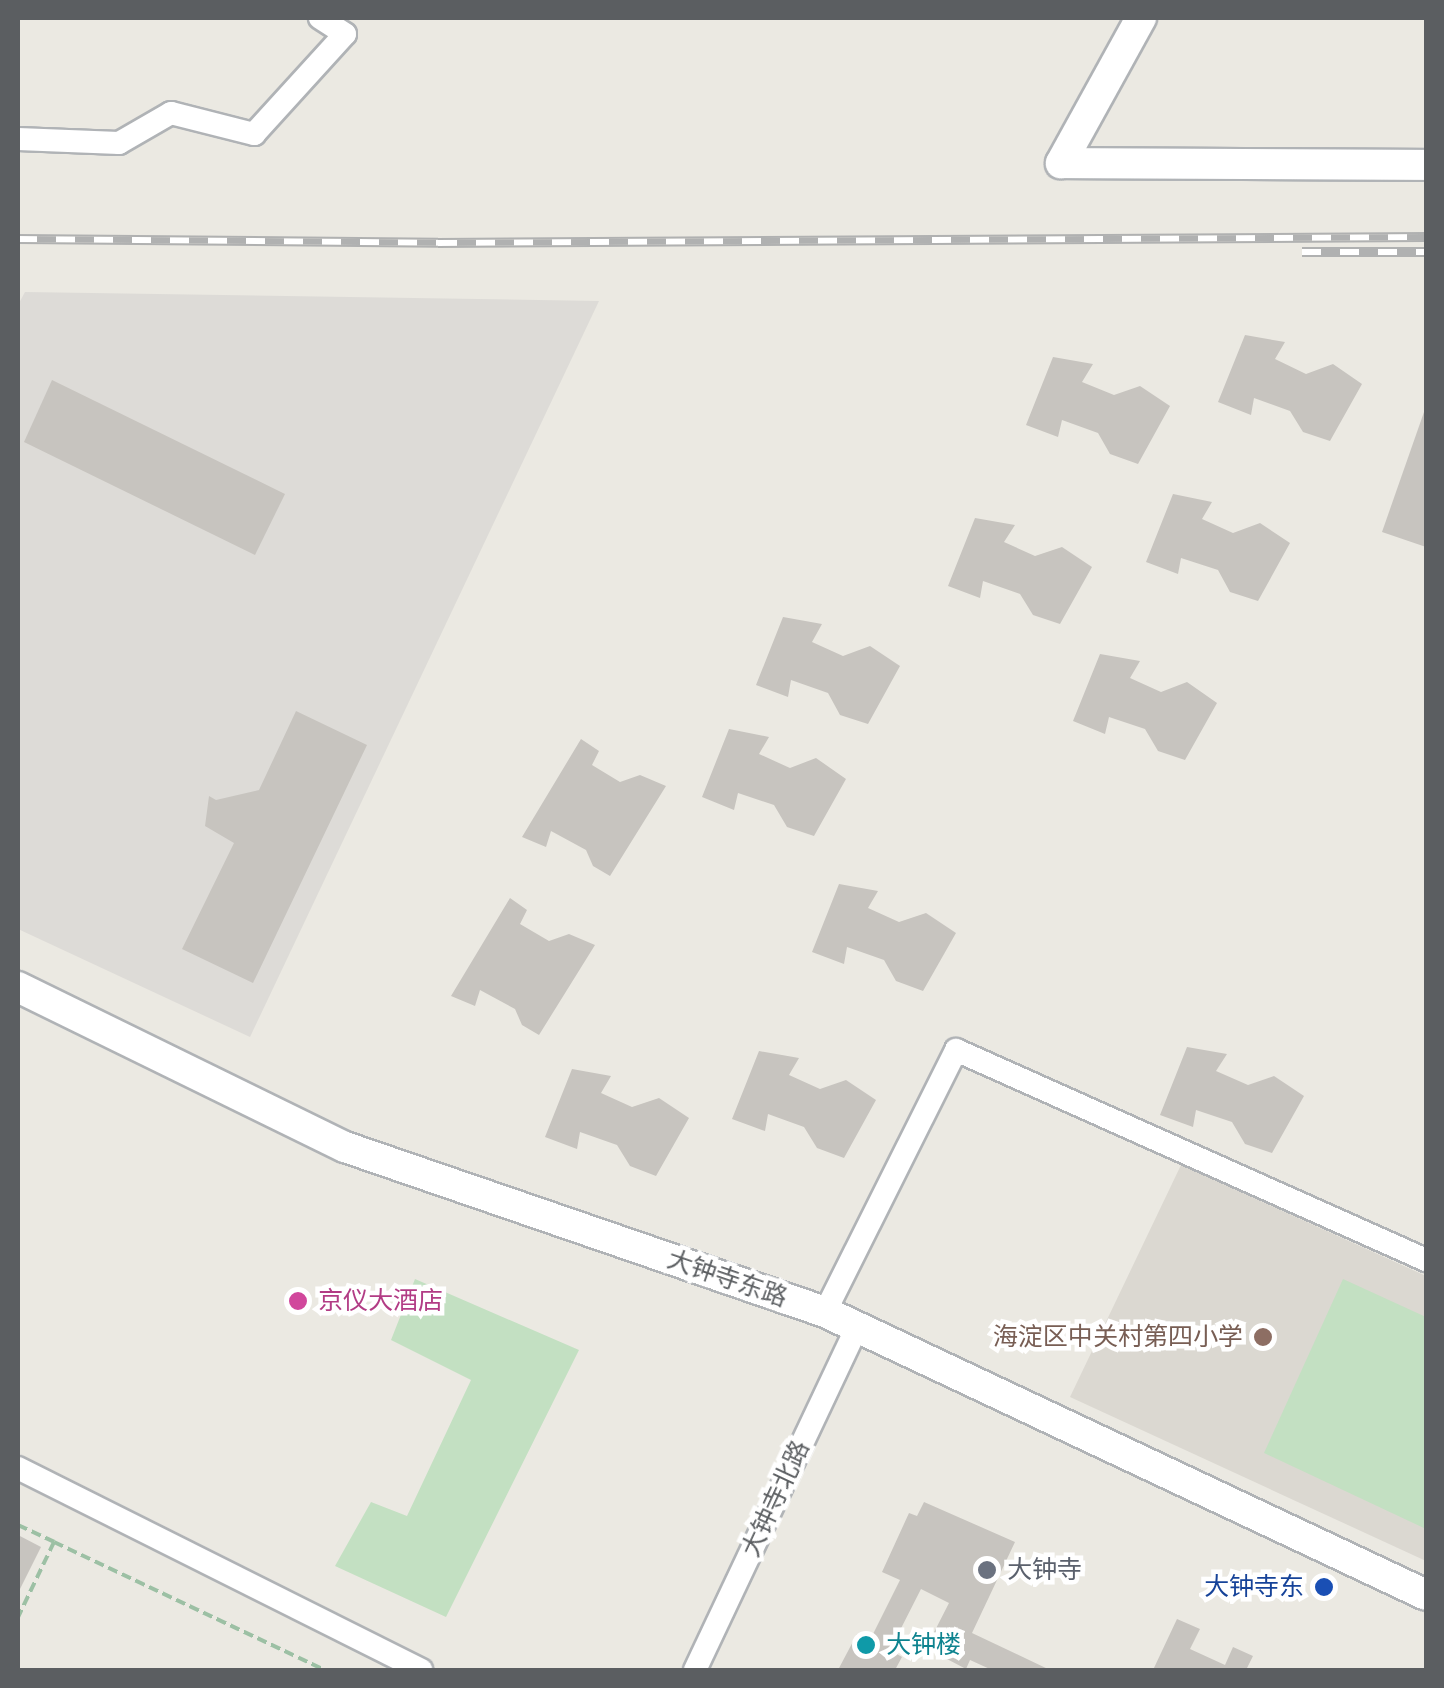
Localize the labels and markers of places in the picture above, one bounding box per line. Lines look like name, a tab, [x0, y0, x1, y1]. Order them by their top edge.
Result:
place label: 京仪大酒店	[318, 1286, 443, 1316]
marker: 京仪大酒店	[287, 1290, 309, 1312]
place label: 海淀区中关村第四小学	[993, 1322, 1243, 1352]
marker: 海淀区中关村第四小学	[1252, 1326, 1274, 1348]
place label: 大钟寺	[1007, 1555, 1082, 1585]
marker: 大钟寺	[976, 1559, 998, 1581]
place label: 大钟寺东	[1204, 1572, 1304, 1602]
marker: 大钟寺东	[1313, 1576, 1335, 1598]
place label: 大钟楼	[886, 1630, 961, 1660]
marker: 大钟楼	[855, 1634, 877, 1656]

